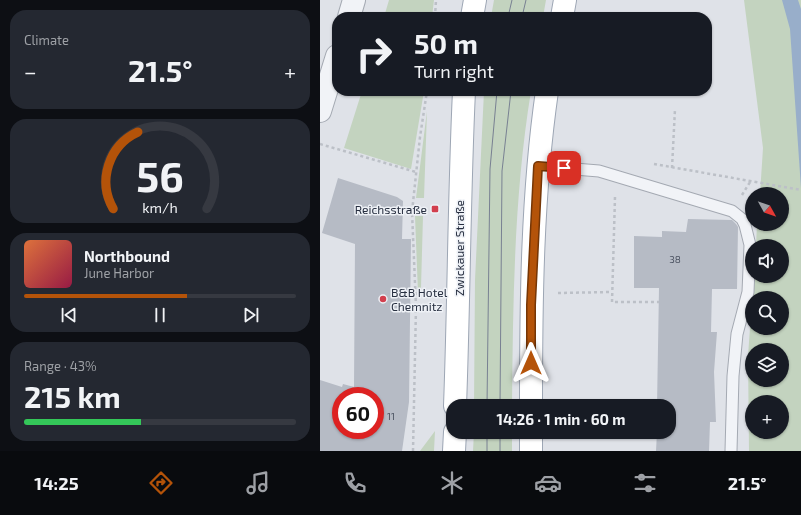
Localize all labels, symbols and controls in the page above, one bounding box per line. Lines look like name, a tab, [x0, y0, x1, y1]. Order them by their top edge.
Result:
text: 50 m	[414, 26, 478, 60]
icon: right	[348, 28, 400, 80]
text: Climate	[24, 32, 69, 48]
text: 21.5°	[128, 52, 193, 88]
text: −	[24, 58, 37, 84]
text: +	[284, 58, 296, 84]
text: Turn right	[414, 60, 494, 82]
text: 56	[136, 150, 184, 200]
pin	[547, 151, 581, 185]
icon: arrive	[553, 157, 575, 179]
north arrow	[745, 187, 789, 231]
map controls	[745, 187, 789, 439]
text: km/h	[142, 199, 178, 216]
street label: Zwickauer Straße	[452, 200, 466, 296]
place label: Reichsstraße	[355, 202, 427, 216]
marker: Reichsstraße	[430, 204, 440, 214]
button: sound	[745, 239, 789, 283]
text: Northbound	[84, 247, 170, 265]
house number: 38	[669, 253, 681, 265]
text: June Harbor	[84, 265, 154, 281]
place label: B&B Hotel Chemnitz	[391, 285, 448, 313]
button: search	[745, 291, 789, 335]
marker: B&B Hotel Chemnitz	[378, 294, 388, 304]
icon: previous	[58, 304, 80, 326]
icon: pause	[149, 304, 171, 326]
icon: next	[240, 304, 262, 326]
position arrow	[510, 342, 552, 384]
button: layers	[745, 343, 789, 387]
text: Range · 43%	[24, 358, 97, 374]
text: 215 km	[24, 378, 121, 414]
speed limit sign: 60	[332, 387, 384, 439]
button: +	[745, 395, 789, 439]
house number: 11	[387, 410, 395, 422]
text: 14:26 · 1 min · 60 m	[497, 410, 625, 428]
icon: directions	[147, 469, 175, 497]
icon: music	[244, 469, 272, 497]
icon: phone	[341, 469, 369, 497]
icon: climate	[438, 469, 466, 497]
icon: car	[534, 469, 562, 497]
icon: filters	[631, 469, 659, 497]
text: 14:25	[34, 472, 79, 494]
text: 21.5°	[728, 472, 767, 494]

